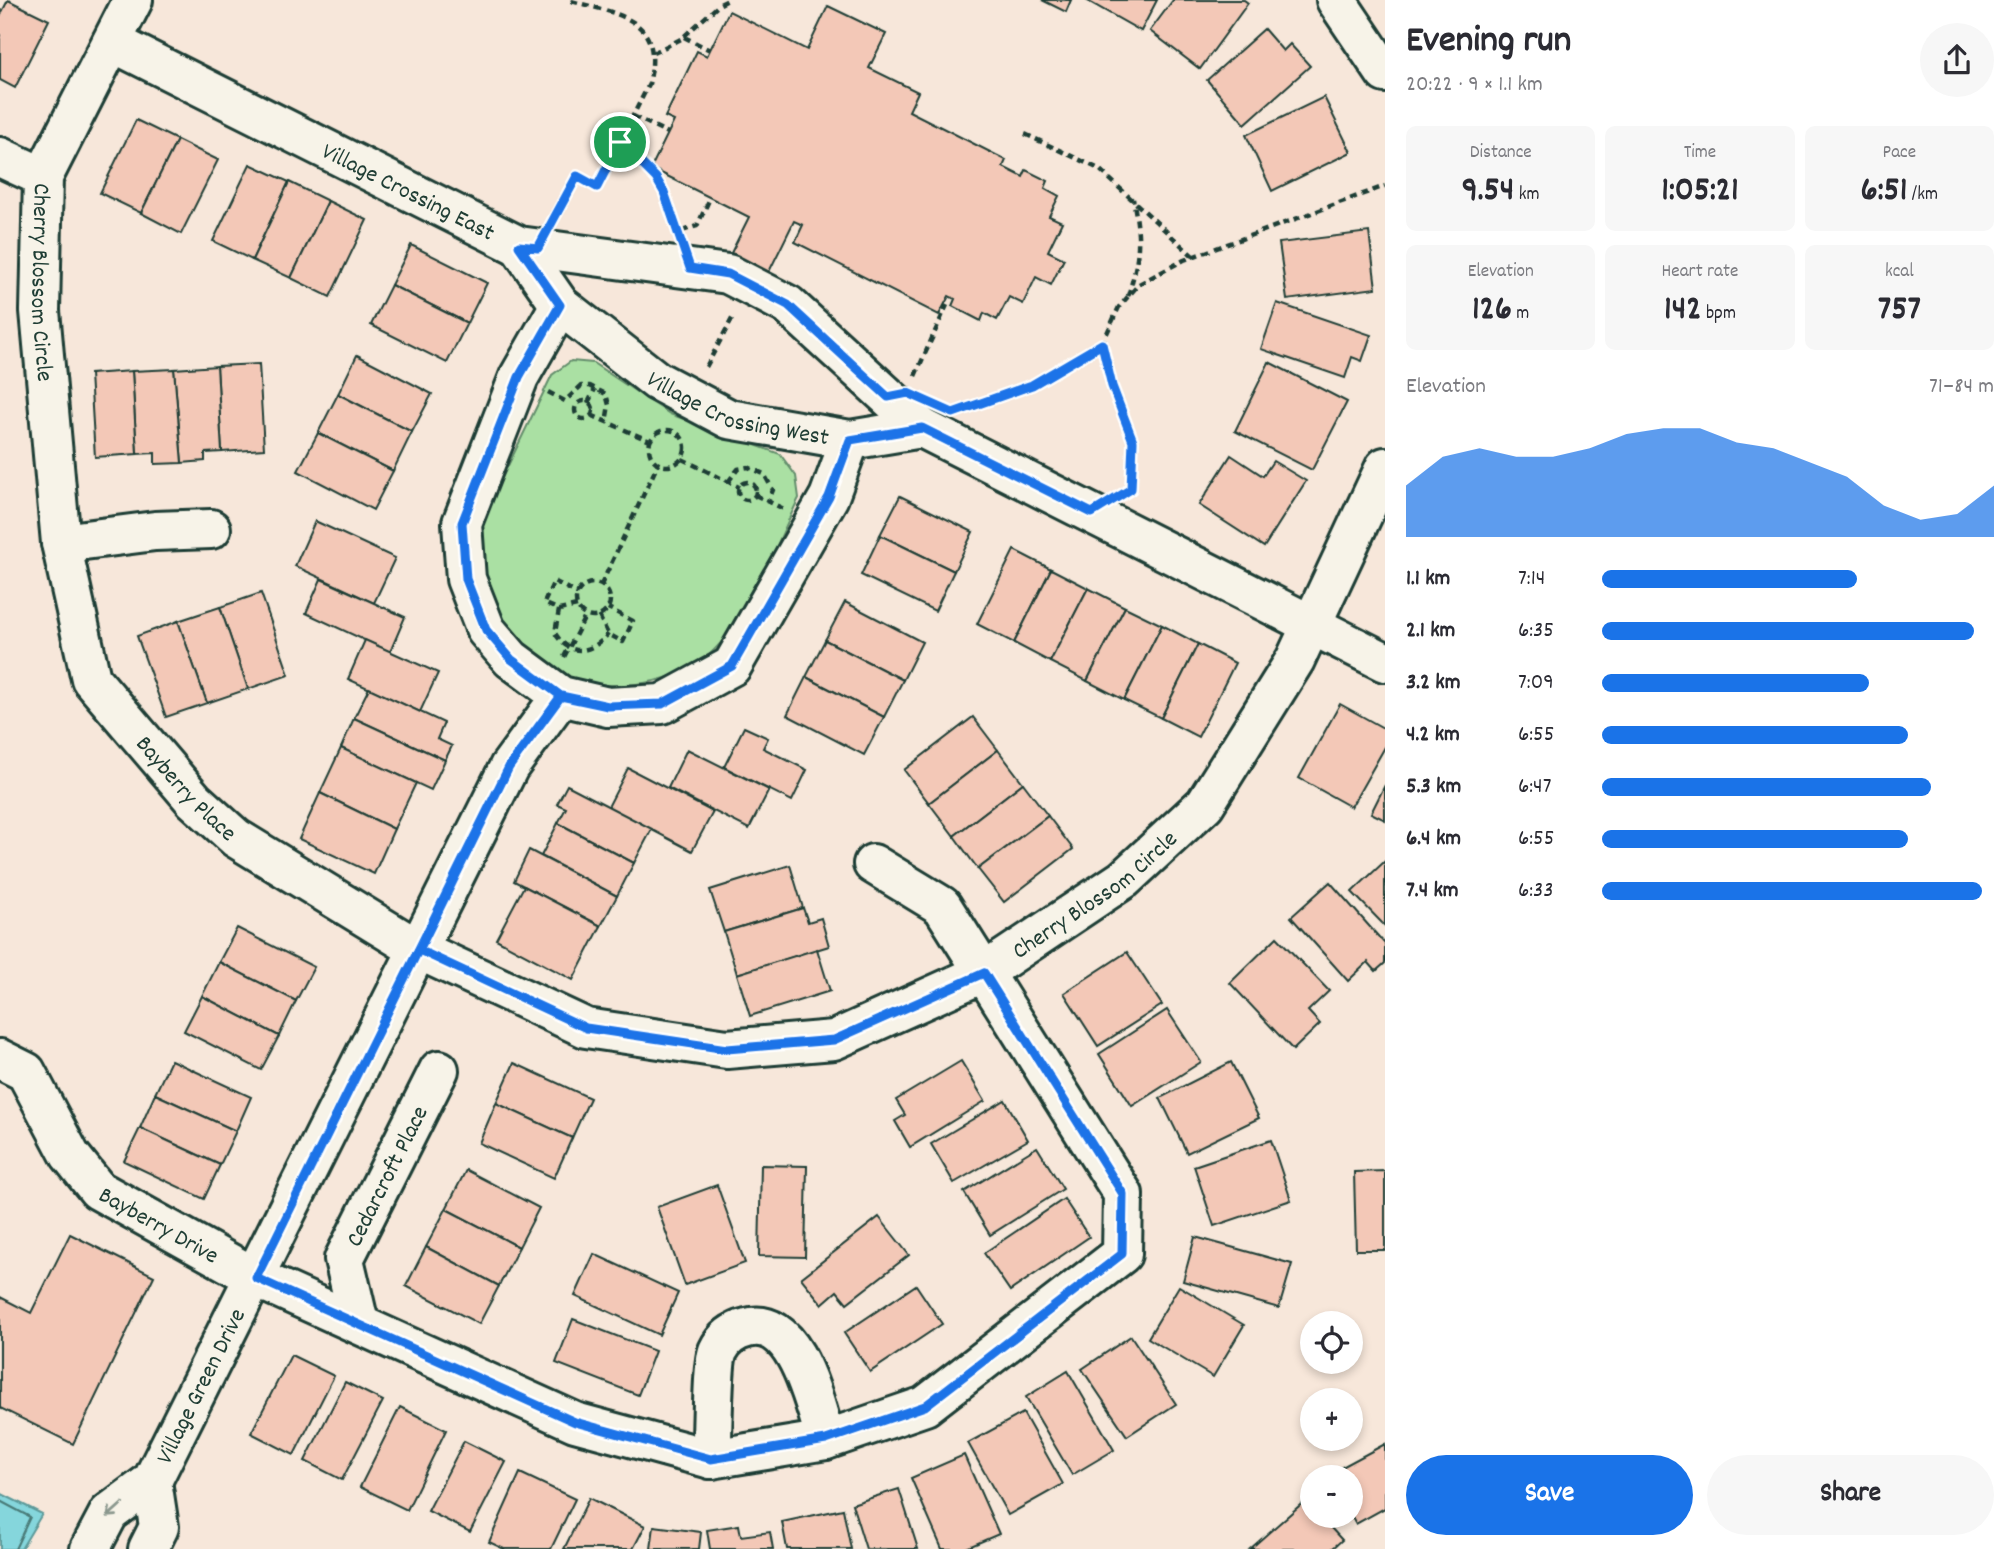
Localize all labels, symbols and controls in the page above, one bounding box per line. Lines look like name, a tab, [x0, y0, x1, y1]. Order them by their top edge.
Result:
text: Evening run	[1406, 15, 1571, 70]
button: share	[1920, 23, 1994, 97]
text: 20:22 · 9 × 1.1 km	[1406, 69, 1543, 102]
pin	[590, 112, 650, 172]
icon: arrive	[601, 123, 639, 161]
street label: Village Crossing East	[315, 136, 500, 251]
text: Distance	[1470, 140, 1532, 167]
text: Time	[1684, 140, 1716, 167]
text: Pace	[1883, 140, 1916, 167]
text: 9.54	[1462, 167, 1514, 217]
text: 1:05:21	[1661, 167, 1739, 217]
text: 6:51	[1861, 167, 1907, 217]
text: km	[1514, 182, 1540, 209]
text: /km	[1907, 182, 1938, 209]
street label: Cherry Blossom Circle	[20, 183, 60, 383]
text: Elevation	[1468, 259, 1534, 286]
text: Heart rate	[1662, 259, 1738, 286]
text: kcal	[1885, 259, 1914, 286]
text: 126	[1472, 286, 1512, 336]
text: 142	[1664, 286, 1702, 336]
text: 757	[1878, 286, 1921, 336]
text: m	[1512, 301, 1529, 328]
text: bpm	[1702, 301, 1736, 328]
street label: Village Crossing West	[638, 364, 831, 456]
text: Elevation	[1406, 371, 1486, 404]
text: 71–84 m	[1929, 371, 1994, 404]
text: 1.1 km	[1406, 563, 1450, 596]
text: 7:14	[1518, 563, 1545, 596]
text: 2.1 km	[1406, 615, 1455, 648]
text: 6:35	[1518, 615, 1554, 648]
text: 3.2 km	[1406, 667, 1461, 700]
text: 7:09	[1518, 667, 1554, 700]
text: 4.2 km	[1406, 719, 1460, 752]
text: 6:55	[1518, 719, 1554, 752]
street label: Bayberry Place	[126, 729, 243, 851]
text: 5.3 km	[1406, 771, 1461, 804]
text: 6:47	[1518, 771, 1551, 804]
text: 6.4 km	[1406, 823, 1461, 856]
text: 6:55	[1518, 823, 1554, 856]
street label: Cherry Blossom Circle	[1006, 824, 1186, 969]
text: 7.4 km	[1406, 875, 1459, 908]
text: 6:33	[1518, 875, 1554, 908]
street label: Cedarcroft Place	[339, 1101, 438, 1253]
street label: Bayberry Drive	[92, 1180, 224, 1274]
street label: Village Green Drive	[149, 1303, 256, 1471]
map controls	[1300, 1311, 1363, 1528]
button: locate	[1300, 1311, 1363, 1374]
button: +	[1300, 1388, 1363, 1451]
button: Save	[1406, 1455, 1693, 1535]
button: Share	[1707, 1455, 1994, 1535]
button: −	[1300, 1465, 1363, 1528]
one-way arrow	[106, 1502, 124, 1518]

